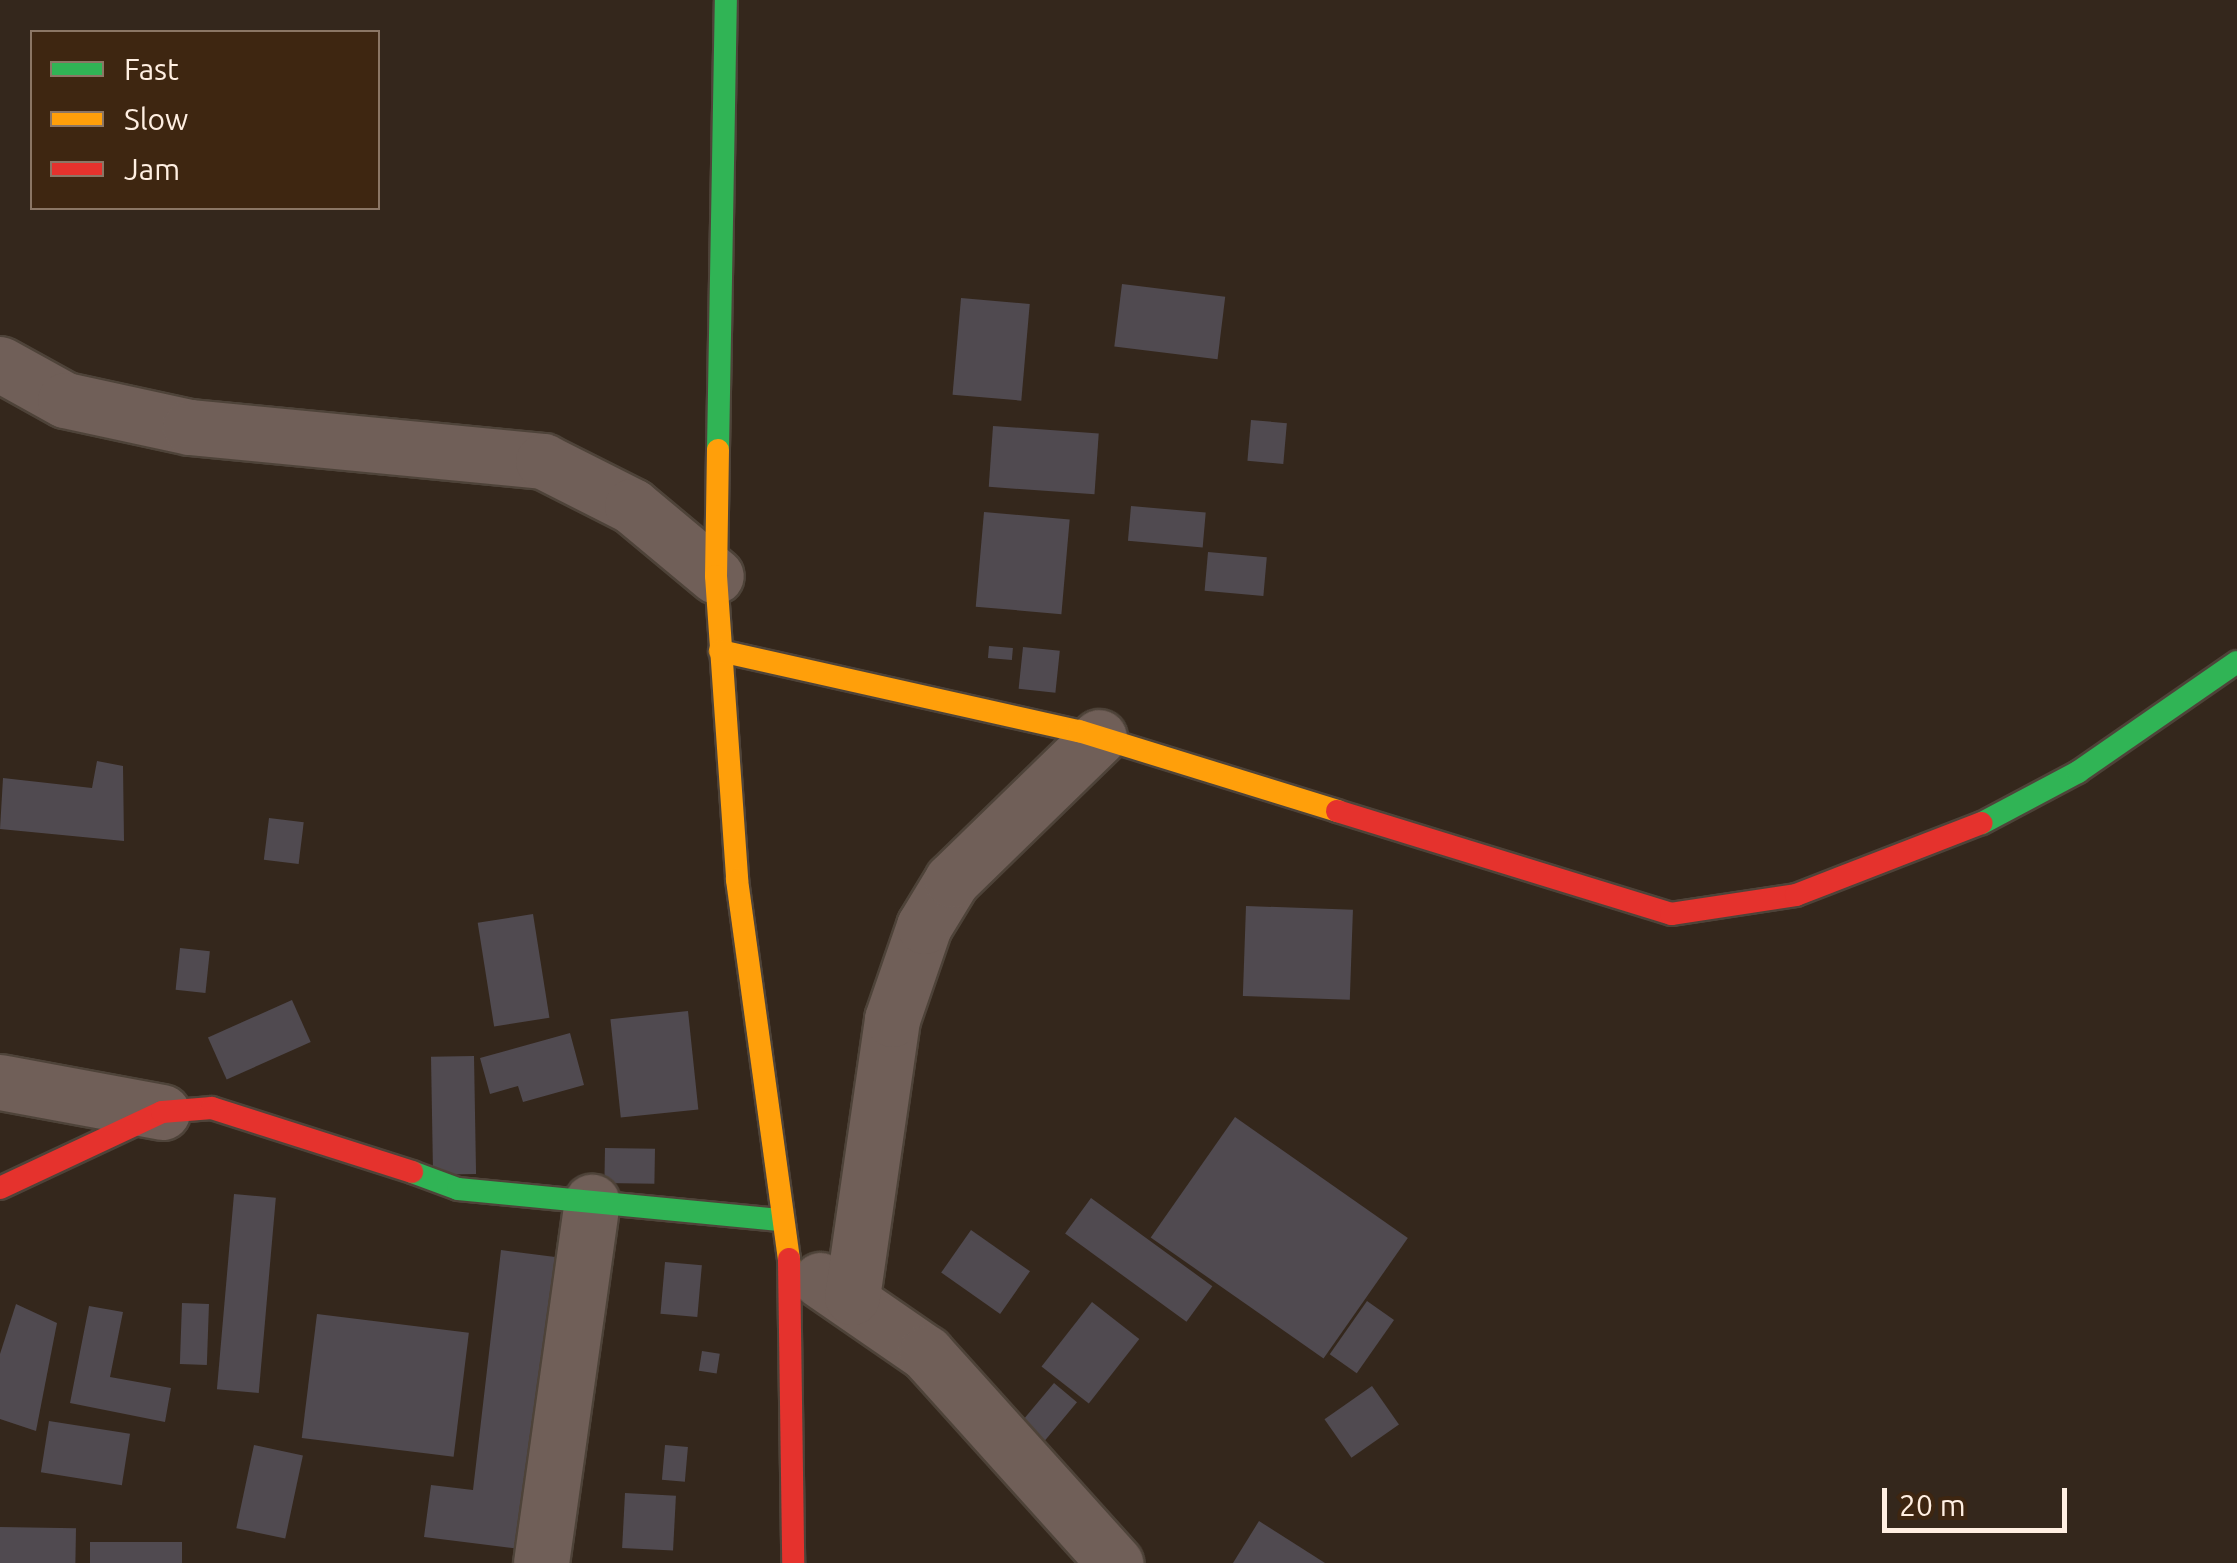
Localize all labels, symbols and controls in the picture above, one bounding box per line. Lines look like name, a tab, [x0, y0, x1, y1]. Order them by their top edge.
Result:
legend	[30, 30, 380, 210]
text: Fast	[124, 52, 179, 86]
text: Slow	[124, 102, 188, 136]
text: Jam	[124, 152, 180, 186]
scale bar	[1887, 1468, 2072, 1530]
text: 20 m	[1899, 1488, 1966, 1522]

